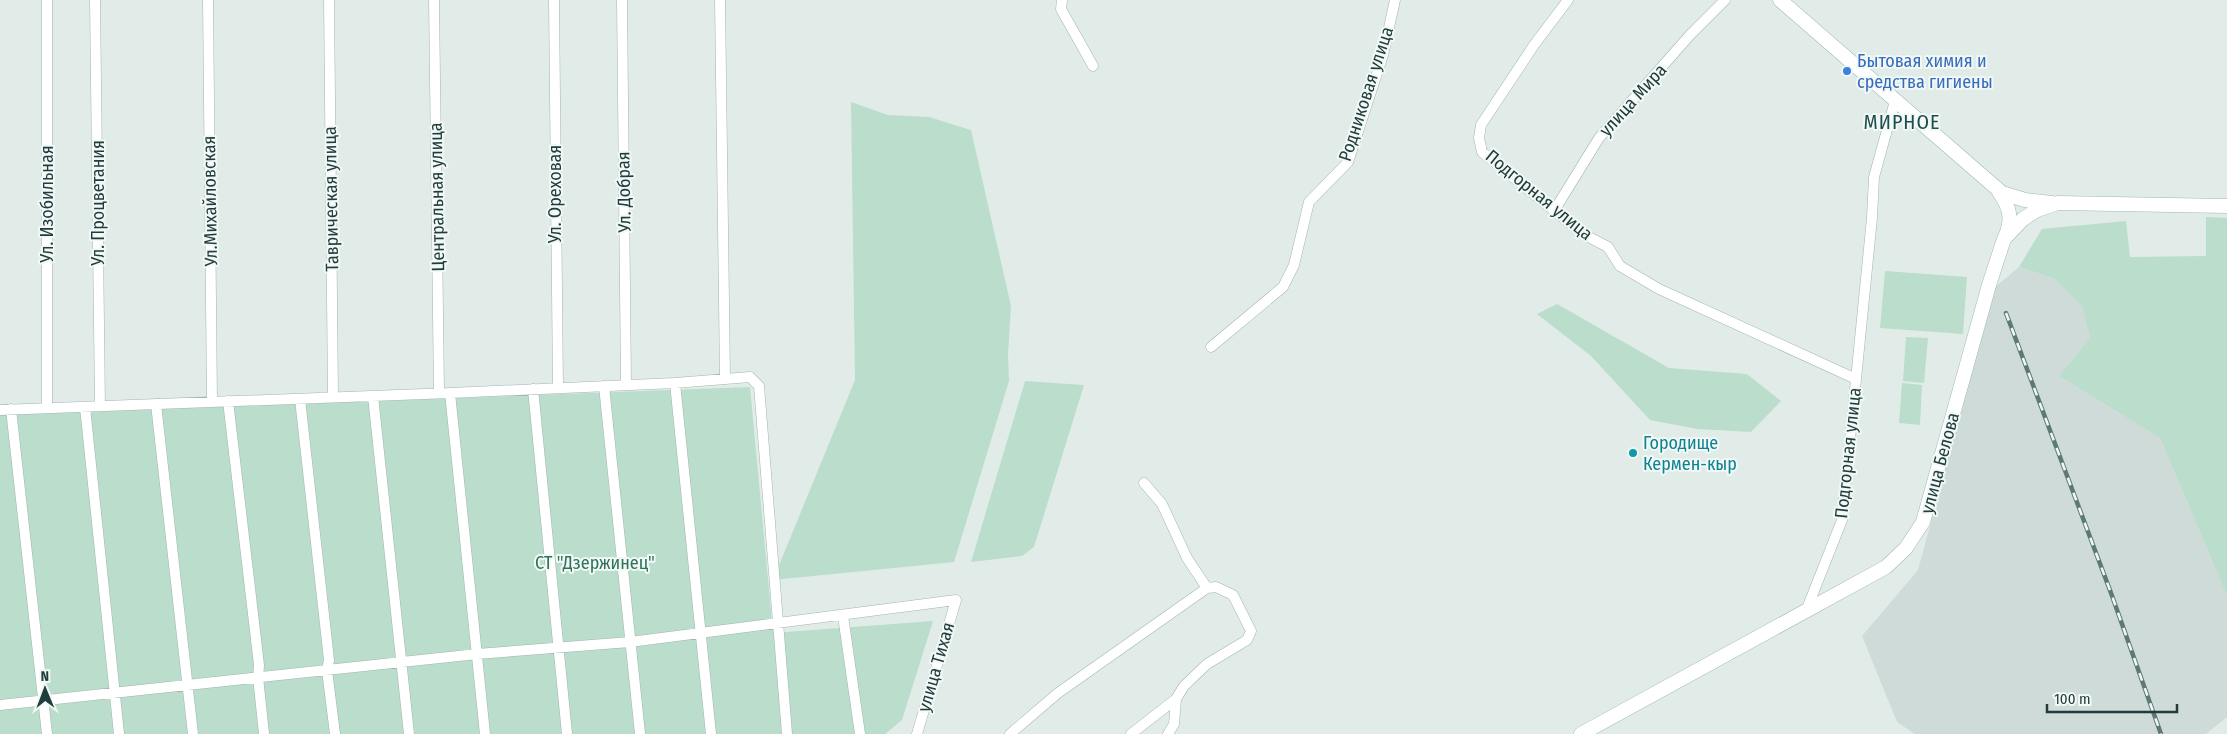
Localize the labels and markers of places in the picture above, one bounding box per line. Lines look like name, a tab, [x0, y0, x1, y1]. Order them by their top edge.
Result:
place label: Бытовая химия и средства гигиены	[1857, 50, 1993, 93]
marker: Бытовая химия и средства гигиены	[1841, 65, 1853, 77]
place label: Городище Кермен-кыр	[1643, 432, 1737, 475]
marker: Городище Кермен-кыр	[1627, 447, 1639, 459]

